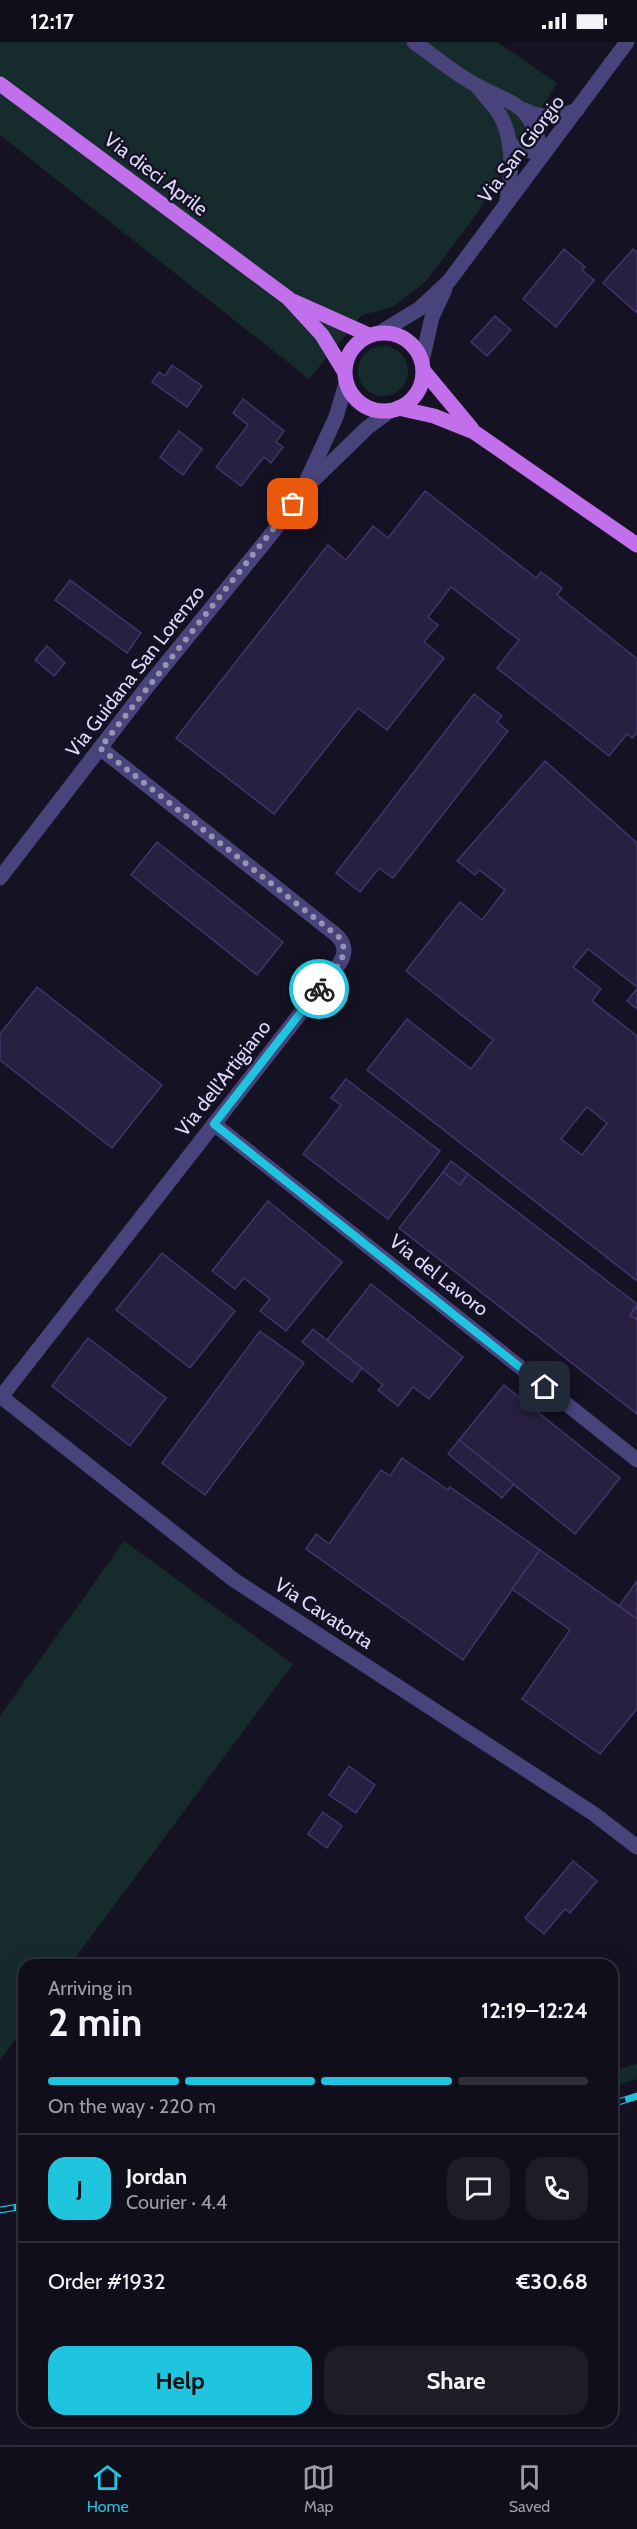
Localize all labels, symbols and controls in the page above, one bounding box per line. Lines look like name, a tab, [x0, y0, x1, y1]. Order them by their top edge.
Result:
text: 12:17	[30, 8, 74, 35]
street label: Via San Giorgio	[473, 90, 569, 208]
street label: Via dieci Aprile	[99, 127, 213, 221]
pin	[267, 478, 318, 529]
icon: bag	[276, 487, 309, 520]
street label: Via Guidana San Lorenzo	[61, 581, 209, 761]
courier	[289, 959, 349, 1019]
icon: bike	[303, 973, 336, 1006]
street label: Via dell'Artigiano	[170, 1015, 276, 1141]
street label: Via del Lavoro	[385, 1229, 493, 1321]
pin	[519, 1361, 570, 1412]
icon: home	[528, 1370, 561, 1403]
street label: Via Cavatorta	[270, 1572, 378, 1654]
text: Arriving in	[48, 1976, 132, 2000]
text: 12:19–12:24	[481, 1997, 588, 2024]
text: 2 min	[48, 1998, 142, 2046]
text: On the way · 220 m	[48, 2094, 216, 2118]
button: chat	[447, 2157, 510, 2220]
button: phone	[525, 2157, 588, 2220]
text: Jordan	[126, 2163, 187, 2190]
text: J	[76, 2175, 83, 2202]
text: Courier · 4.4	[126, 2190, 227, 2214]
text: Order #1932	[48, 2268, 165, 2295]
text: €30.68	[516, 2268, 588, 2295]
button: Help	[48, 2346, 312, 2415]
button: Share	[324, 2346, 588, 2415]
tab: Home	[87, 2461, 129, 2516]
tab: Map	[302, 2461, 335, 2516]
tab: Saved	[509, 2461, 550, 2516]

